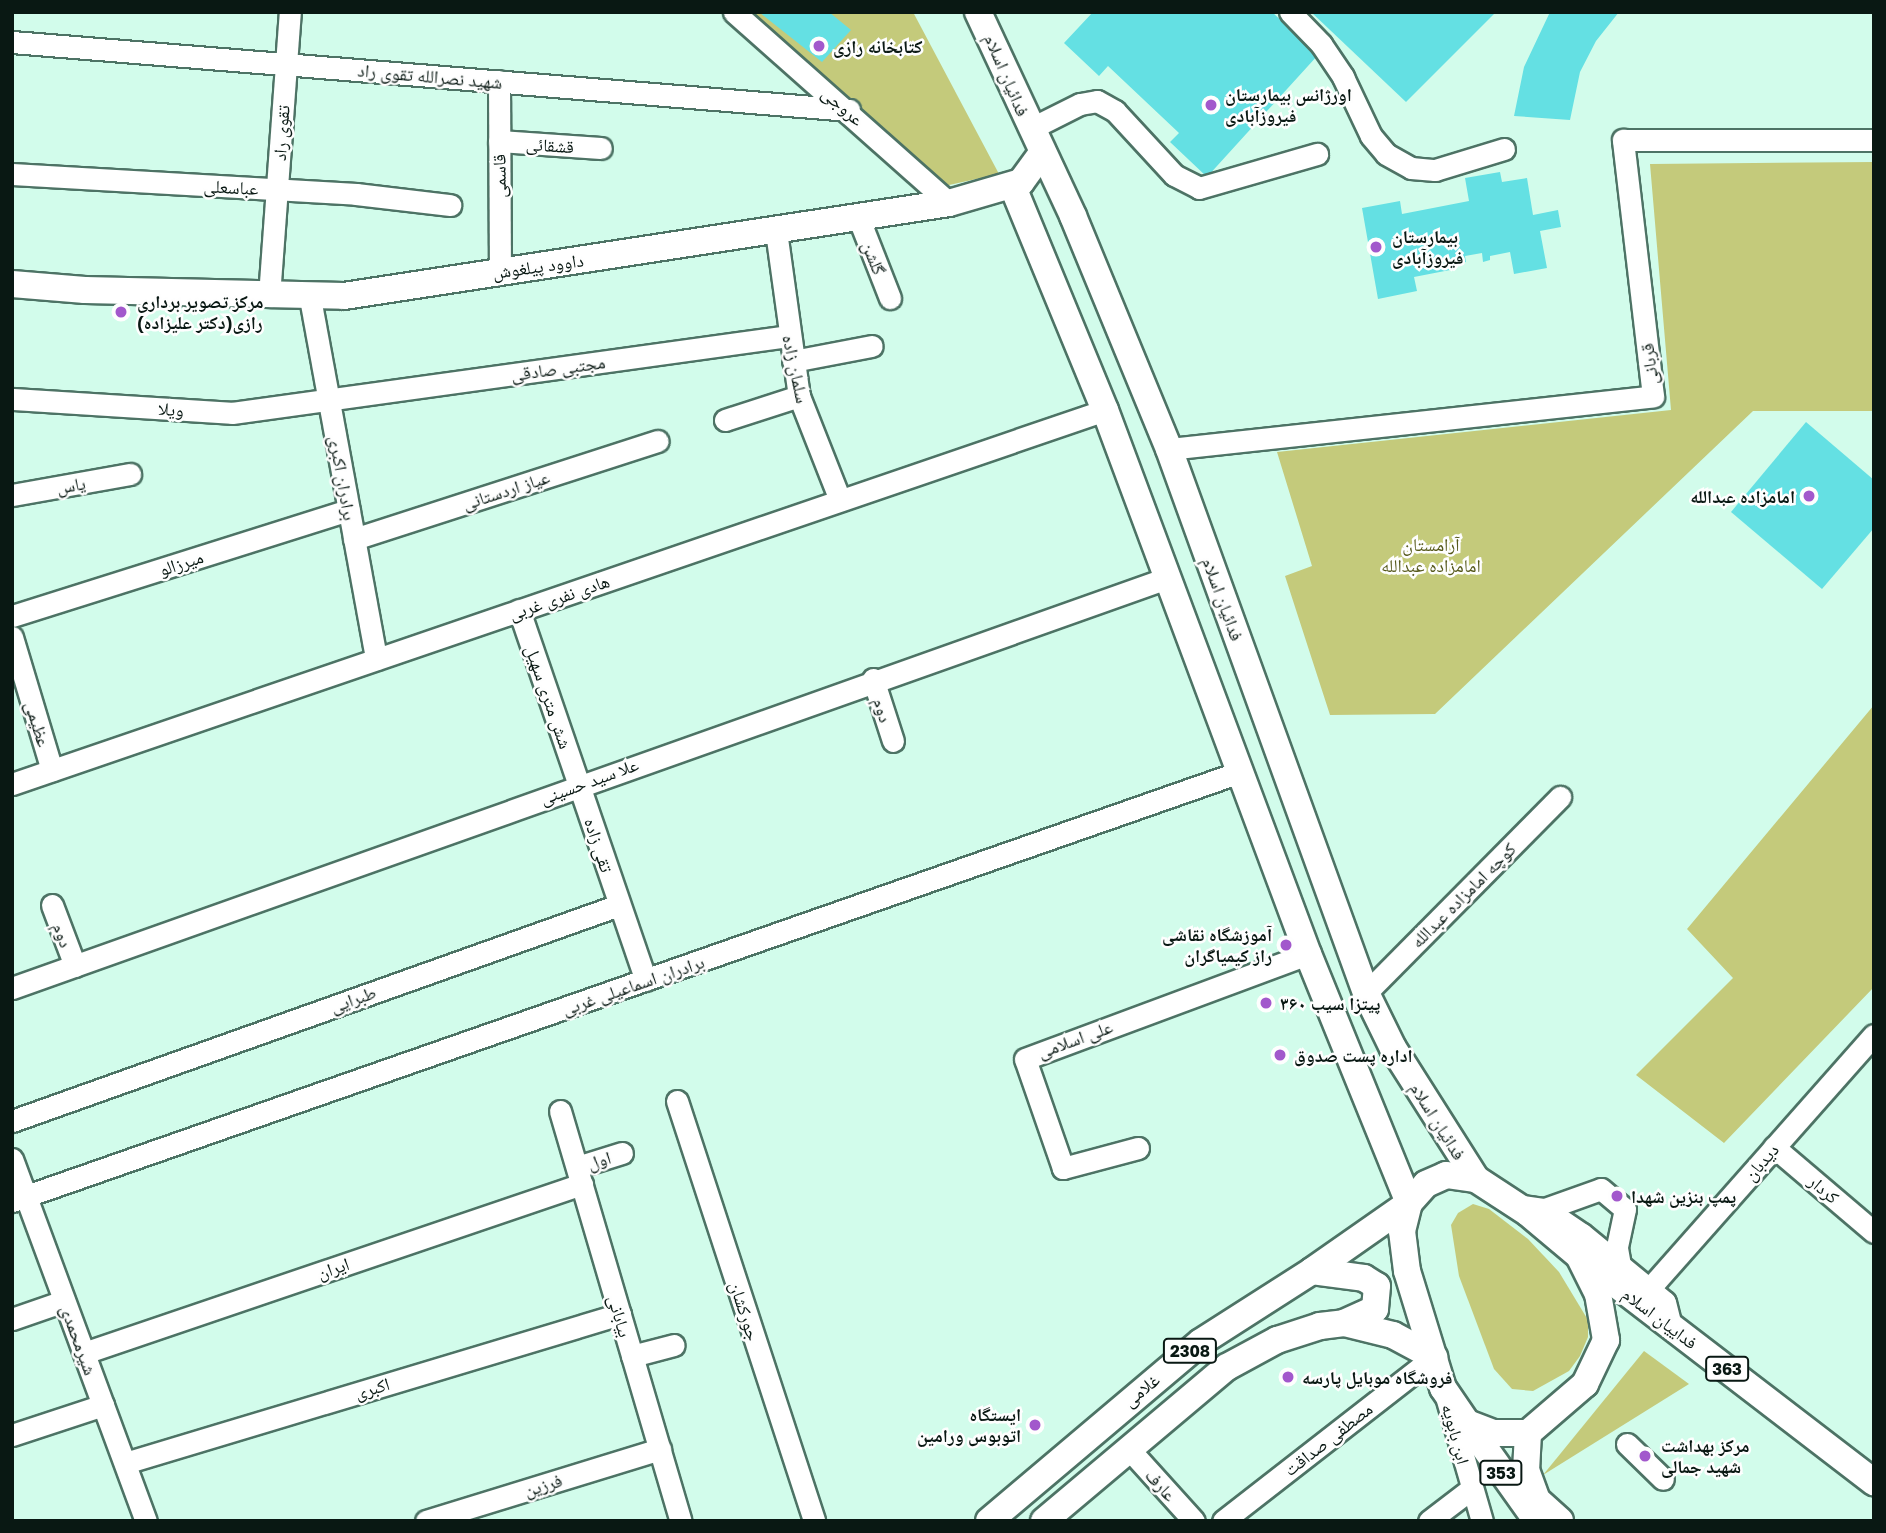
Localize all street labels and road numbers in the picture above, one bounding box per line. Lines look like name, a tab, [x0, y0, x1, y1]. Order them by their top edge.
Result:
street label: فدائیان اسلام	[980, 31, 1034, 119]
street label: شهید نصرالله تقوی راد	[357, 59, 503, 93]
street label: عروجی	[818, 82, 868, 130]
street label: تقوی راد	[268, 104, 294, 162]
street label: قشقائی	[525, 133, 575, 157]
street label: قاسمی	[488, 154, 510, 198]
street label: عباسعلی	[203, 175, 259, 199]
street label: گلشن	[858, 238, 890, 278]
street label: داوود پیلغوش	[491, 249, 585, 283]
street label: سلمان زاده	[778, 333, 814, 405]
street label: قربانی	[1636, 342, 1662, 386]
street label: مجتبی صادقی	[510, 351, 606, 385]
street label: ویلا	[157, 397, 185, 421]
street label: برادران اکبری	[325, 434, 361, 522]
street label: عیاز اردستانی	[460, 466, 552, 514]
street label: یاس	[55, 472, 87, 498]
street label: میرزالو	[156, 546, 206, 580]
street label: فدائیان اسلام	[1198, 554, 1248, 644]
street label: هادی نفری غربی	[506, 570, 612, 624]
street label: شش متری سهیل	[521, 642, 577, 752]
street label: دوم	[869, 695, 897, 725]
street label: عظیمی	[21, 699, 55, 749]
street label: علا سید حسینی	[537, 753, 641, 809]
street label: تقی زاده	[580, 815, 618, 875]
street label: کوچه امامزاده عبدالله	[1406, 838, 1520, 952]
street label: دوم	[49, 920, 77, 950]
street label: برادران اسماعیلی غربی	[559, 951, 707, 1019]
street label: طبرایی	[327, 981, 379, 1017]
street label: علی اسلامی	[1035, 1016, 1115, 1062]
street label: فدائیان اسلام	[1406, 1078, 1470, 1164]
street label: دیدبان	[1739, 1139, 1783, 1185]
street label: اول	[585, 1146, 613, 1174]
street label: کردار	[1804, 1170, 1844, 1208]
street label: ایران	[314, 1252, 352, 1284]
street label: جورکشان	[725, 1279, 765, 1343]
street label: فداییان اسلام	[1618, 1283, 1702, 1353]
street label: بیابانی	[604, 1292, 636, 1340]
street label: شیرمحمدی	[56, 1302, 102, 1378]
road number: 2308	[1162, 1338, 1218, 1364]
road number: 363	[1704, 1357, 1750, 1382]
street label: غلامی	[1118, 1369, 1164, 1411]
street label: اکبری	[352, 1372, 392, 1404]
street label: مصطفی صداقت	[1279, 1398, 1377, 1480]
street label: ابن بابویه	[1438, 1402, 1474, 1466]
road number: 353	[1478, 1460, 1524, 1485]
street label: عارف	[1141, 1464, 1181, 1506]
street label: فرزین	[521, 1469, 565, 1501]

